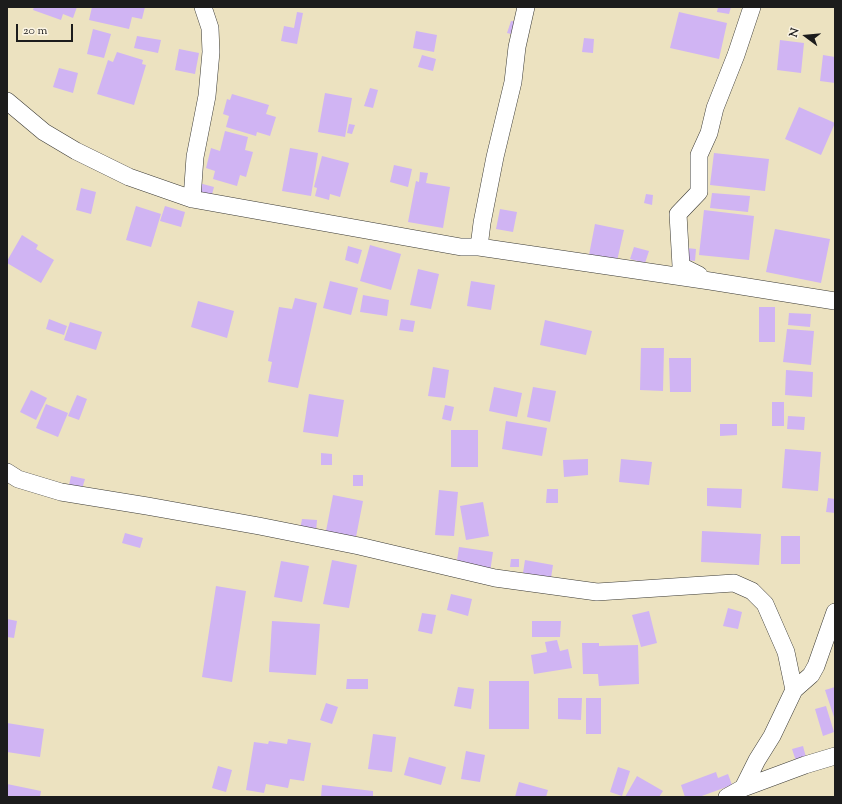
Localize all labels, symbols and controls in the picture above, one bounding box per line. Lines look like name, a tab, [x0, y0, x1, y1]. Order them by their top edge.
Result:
scale bar	[18, 16, 75, 42]
north arrow	[786, 16, 826, 56]
text: 20 m	[23, 22, 47, 40]
text: N	[786, 26, 803, 39]

